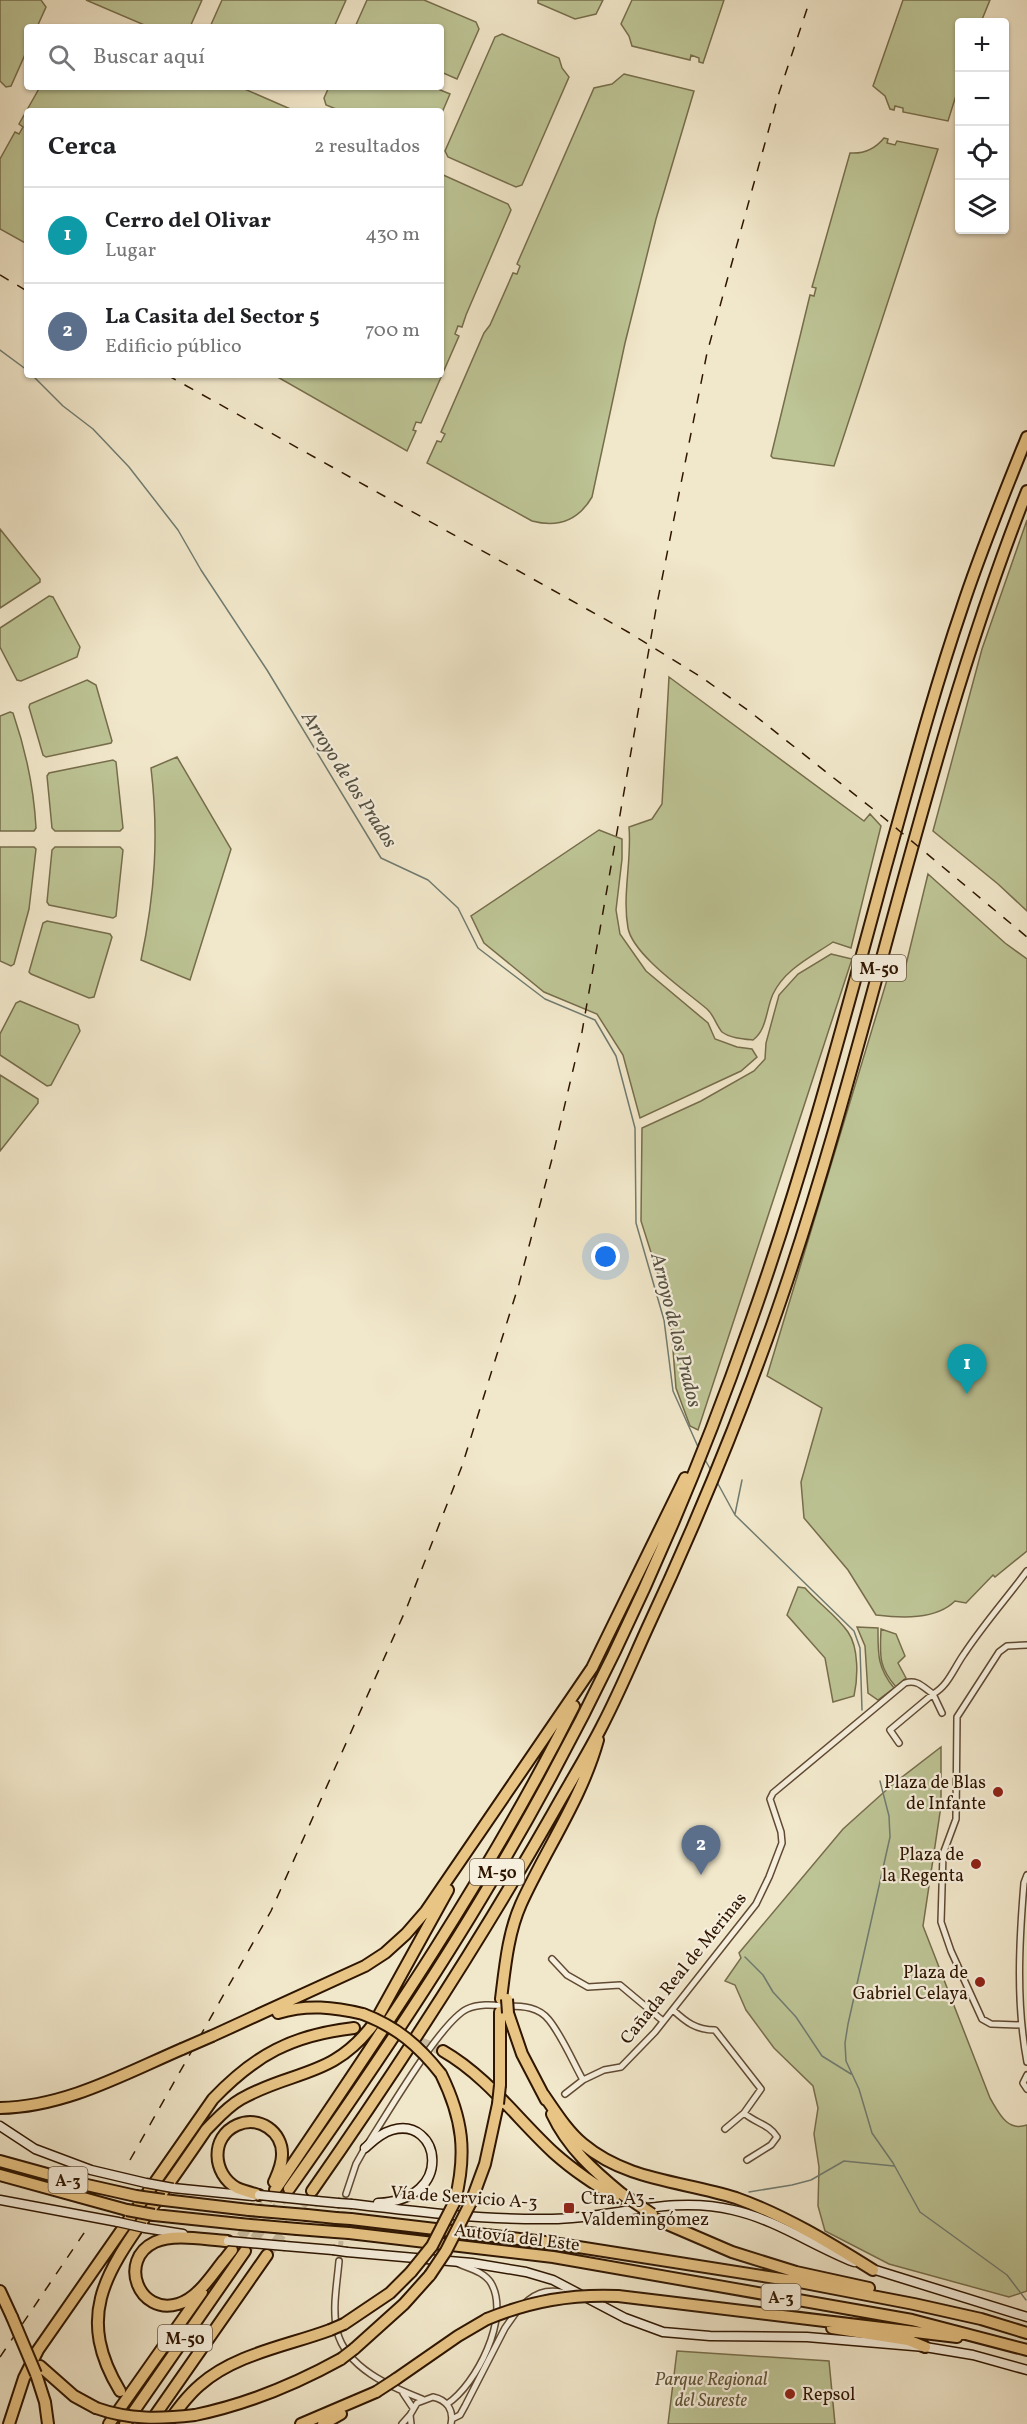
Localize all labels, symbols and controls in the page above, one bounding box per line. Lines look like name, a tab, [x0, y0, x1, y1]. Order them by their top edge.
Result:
map controls	[955, 18, 1009, 234]
button: +	[955, 18, 1009, 72]
search box	[24, 24, 444, 90]
icon: search	[45, 41, 78, 74]
text: Buscar aquí	[93, 42, 205, 73]
button: −	[955, 72, 1009, 126]
button: locate	[955, 126, 1009, 180]
text: Cerca	[48, 129, 117, 165]
text: 2 resultados	[314, 133, 420, 161]
button: layers	[955, 180, 1009, 234]
text: Cerro del Olivar	[105, 206, 271, 237]
text: 1	[63, 221, 72, 249]
text: 430 m	[365, 221, 420, 249]
text: Lugar	[105, 237, 156, 265]
text: La Casita del Sector 5	[105, 302, 320, 333]
text: 2	[62, 317, 73, 345]
text: 700 m	[365, 317, 420, 345]
text: Edificio público	[105, 333, 242, 361]
water label: Arroyo de los Prados	[293, 705, 403, 854]
road number: M-50	[852, 955, 906, 981]
your location	[591, 1242, 620, 1271]
water label: Arroyo de los Prados	[642, 1250, 708, 1411]
pin: 1	[948, 1344, 986, 1394]
place label: Plaza de Blas de Infante	[884, 1771, 986, 1817]
marker: Plaza de Blas de Infante	[991, 1785, 1005, 1799]
pin: 2	[682, 1826, 720, 1875]
place label: Plaza de la Regenta	[882, 1843, 964, 1889]
marker: Plaza de la Regenta	[969, 1857, 983, 1871]
road number: M-50	[470, 1859, 524, 1885]
street label: Cañada Real de Merinas	[615, 1888, 753, 2050]
place label: Plaza de Gabriel Celaya	[853, 1961, 968, 2007]
marker: Plaza de Gabriel Celaya	[973, 1975, 987, 1989]
road number: A-3	[48, 2167, 88, 2193]
street label: Vía de Servicio A-3	[389, 2181, 538, 2216]
place label: Ctra. A3 - Valdemingómez	[581, 2187, 709, 2233]
marker: Ctra. A3 - Valdemingómez	[562, 2201, 576, 2215]
street label: Autovía del Este	[453, 2218, 581, 2259]
road number: A-3	[762, 2284, 800, 2310]
road number: M-50	[158, 2325, 212, 2351]
park label: Parque Regional del Sureste	[655, 2368, 768, 2414]
place label: Repsol	[802, 2383, 855, 2408]
marker: Repsol	[783, 2387, 797, 2401]

